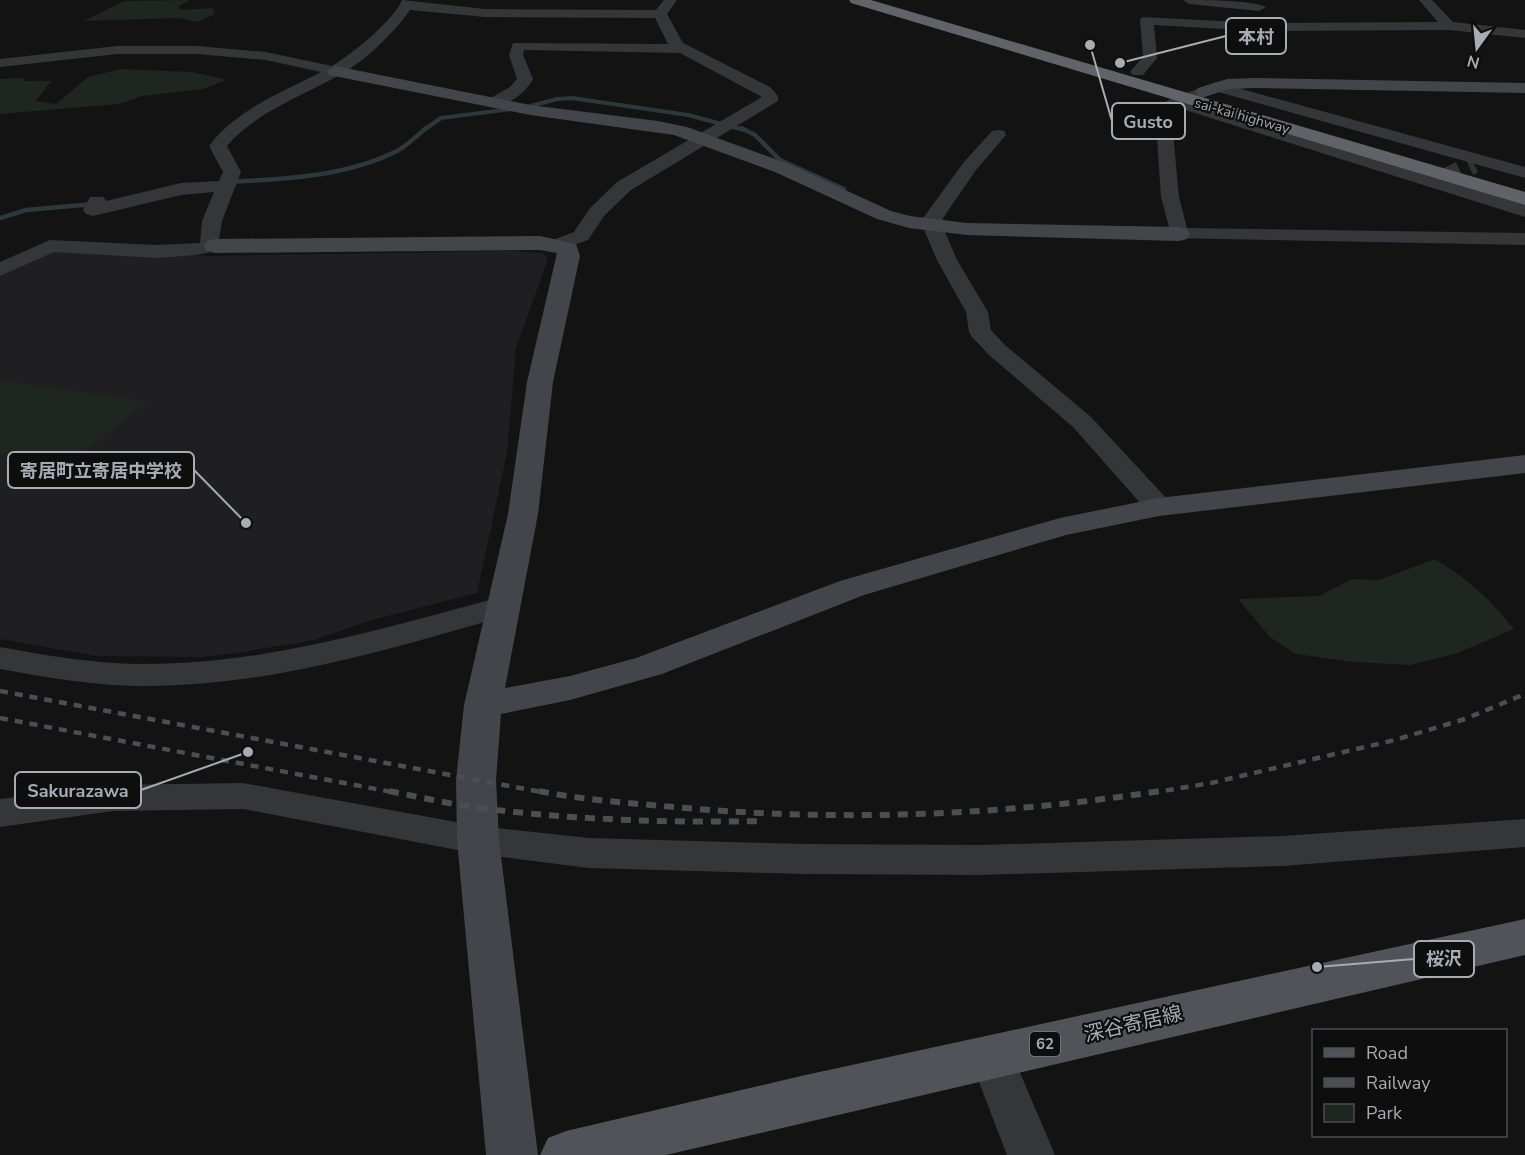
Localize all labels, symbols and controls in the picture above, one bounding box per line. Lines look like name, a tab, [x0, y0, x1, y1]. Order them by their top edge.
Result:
callout: 本村	[1226, 18, 1286, 54]
north arrow	[1447, 18, 1507, 78]
text: 本村	[1238, 25, 1274, 49]
text: N	[1465, 49, 1482, 74]
street label: sai-kai highway	[1192, 93, 1292, 139]
callout: Gusto	[1112, 103, 1185, 139]
text: Gusto	[1123, 110, 1173, 134]
callout: 寄居町立寄居中学校	[8, 452, 194, 488]
text: 寄居町立寄居中学校	[20, 459, 182, 483]
callout: Sakurazawa	[15, 772, 141, 808]
text: Sakurazawa	[27, 779, 129, 803]
callout: 桜沢	[1414, 941, 1474, 977]
text: 桜沢	[1426, 947, 1462, 971]
street label: 深谷寄居線	[1081, 1000, 1185, 1048]
legend	[1312, 1029, 1507, 1137]
road number: 62	[1030, 1032, 1060, 1056]
text: Road	[1366, 1041, 1408, 1065]
text: Railway	[1366, 1071, 1431, 1095]
text: Park	[1366, 1101, 1403, 1125]

